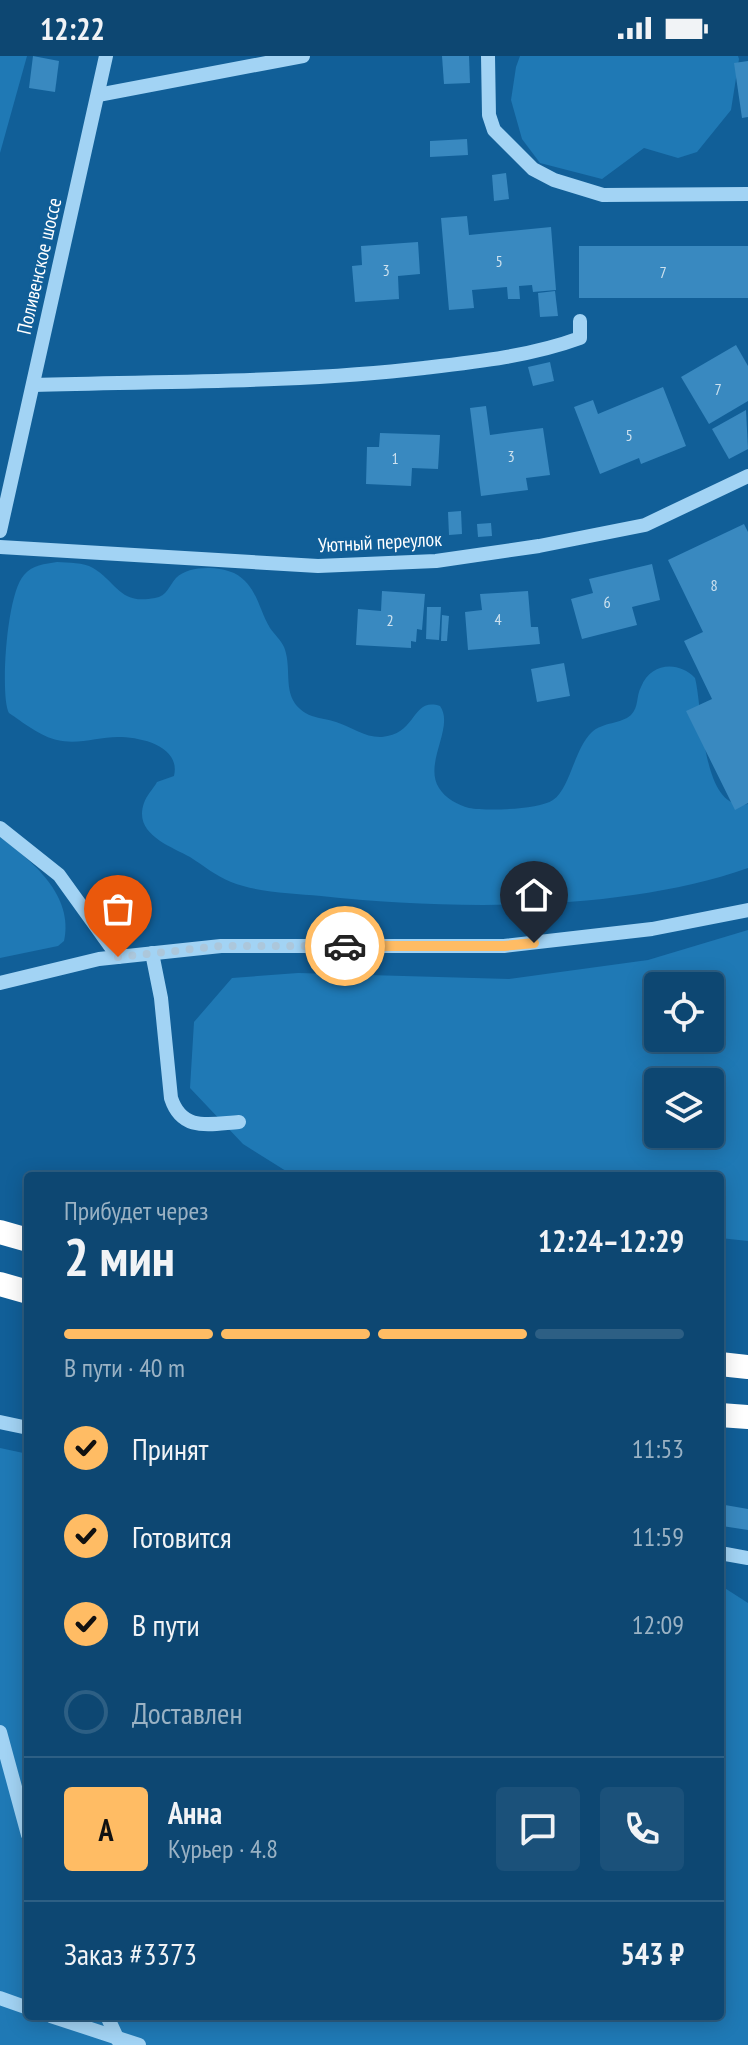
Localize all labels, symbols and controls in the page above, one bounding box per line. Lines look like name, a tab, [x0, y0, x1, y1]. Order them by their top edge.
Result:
text: 12:22	[40, 9, 105, 48]
street label: Поливенское шоссе	[11, 195, 67, 337]
house number: 5	[495, 251, 503, 271]
house number: 3	[382, 260, 390, 280]
house number: 7	[659, 262, 667, 282]
house number: 7	[714, 379, 722, 399]
house number: 5	[625, 425, 633, 445]
house number: 3	[507, 446, 515, 466]
house number: 1	[391, 448, 399, 468]
street label: Уютный переулок	[318, 526, 443, 558]
house number: 8	[710, 575, 718, 595]
house number: 6	[603, 592, 611, 612]
house number: 4	[494, 609, 502, 629]
house number: 2	[386, 610, 394, 630]
pin	[500, 861, 568, 943]
icon: home	[512, 873, 556, 917]
pin	[84, 875, 152, 957]
icon: bag	[96, 887, 140, 931]
courier	[305, 906, 385, 986]
icon: car	[323, 924, 367, 968]
map controls	[644, 972, 724, 1148]
button: locate	[644, 972, 724, 1052]
button: layers	[644, 1068, 724, 1148]
text: Прибудет через	[64, 1194, 208, 1227]
text: 12:24–12:29	[538, 1221, 684, 1260]
text: 2 мин	[64, 1223, 175, 1290]
text: В пути · 40 m	[64, 1351, 185, 1384]
icon: check	[64, 1426, 108, 1470]
text: Принят	[132, 1429, 208, 1468]
text: 11:53	[632, 1432, 684, 1465]
icon: check	[64, 1514, 108, 1558]
text: Готовится	[132, 1517, 232, 1556]
text: 11:59	[632, 1520, 684, 1553]
icon: check	[64, 1602, 108, 1646]
text: В пути	[132, 1605, 200, 1644]
text: 12:09	[632, 1608, 684, 1641]
text: Доставлен	[132, 1693, 242, 1732]
button: chat	[496, 1787, 580, 1871]
button: phone	[600, 1787, 684, 1871]
text: Анна	[168, 1793, 222, 1832]
text: А	[98, 1810, 114, 1849]
text: Курьер · 4.8	[168, 1832, 278, 1865]
text: Заказ #3373	[64, 1934, 197, 1973]
text: 543 ₽	[620, 1934, 684, 1973]

